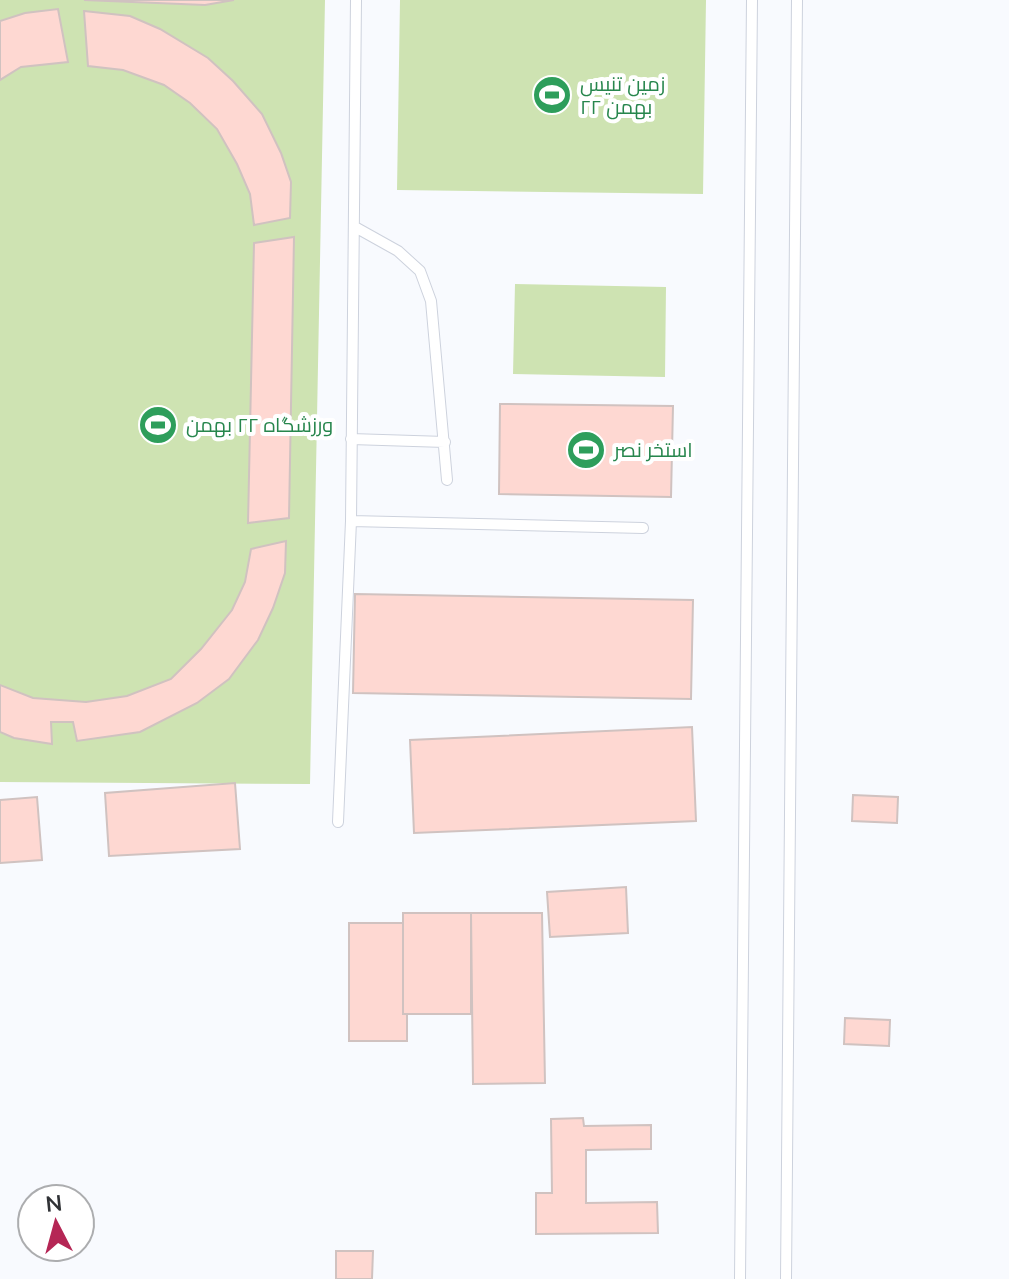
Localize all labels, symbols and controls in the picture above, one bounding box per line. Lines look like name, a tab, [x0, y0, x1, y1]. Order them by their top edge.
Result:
place label: زمین تنیس ۲۲ بهمن	[580, 71, 665, 121]
sports icon: زمین تنیس ۲۲ بهمن	[531, 74, 573, 116]
sports icon: ورزشگاه ۲۲ بهمن	[137, 404, 179, 446]
place label: ورزشگاه ۲۲ بهمن	[186, 412, 333, 439]
sports icon: استخر نصر	[565, 429, 607, 471]
place label: استخر نصر	[613, 437, 693, 464]
north arrow	[16, 1183, 96, 1263]
text: N	[44, 1188, 64, 1220]

